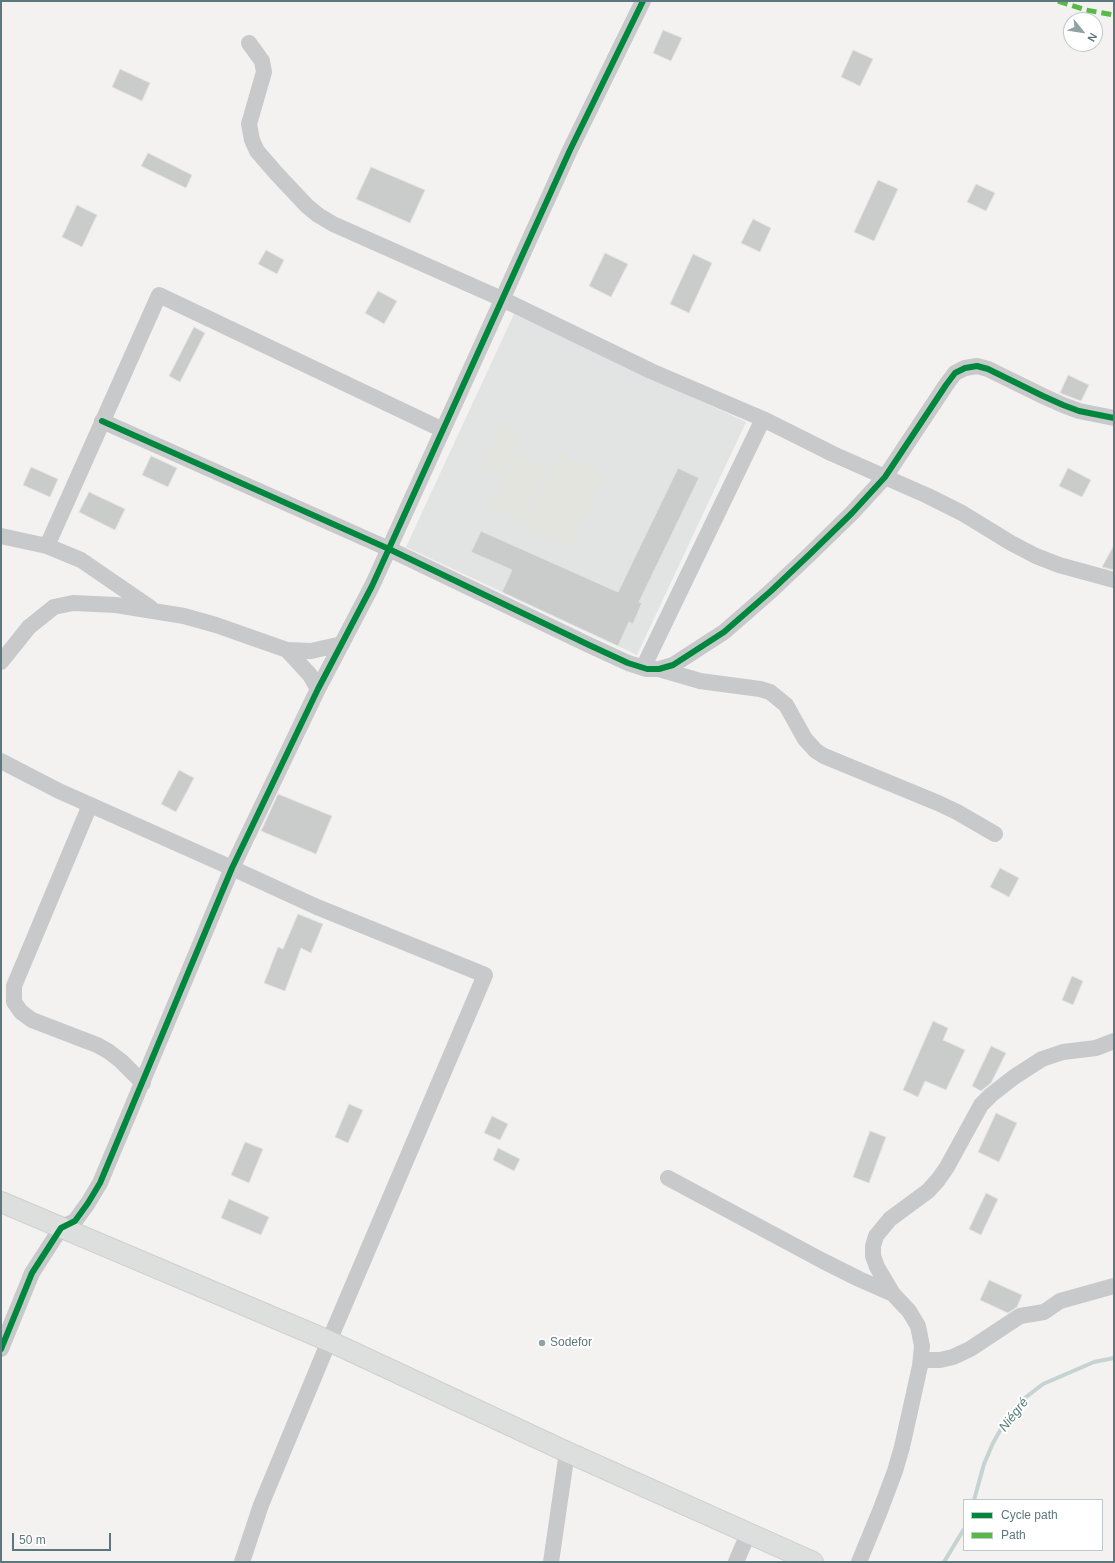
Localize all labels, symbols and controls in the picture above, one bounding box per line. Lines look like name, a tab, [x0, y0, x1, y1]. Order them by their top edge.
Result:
north arrow	[1063, 12, 1103, 52]
text: N	[1085, 31, 1100, 44]
place label: Sodefor	[550, 1336, 592, 1350]
marker: Sodefor	[537, 1338, 547, 1348]
water label: Niégré	[996, 1395, 1032, 1435]
legend	[963, 1499, 1103, 1551]
text: Cycle path	[1001, 1508, 1058, 1522]
scale bar	[14, 1525, 113, 1551]
text: Path	[1001, 1528, 1026, 1542]
text: 50 m	[19, 1533, 46, 1547]

